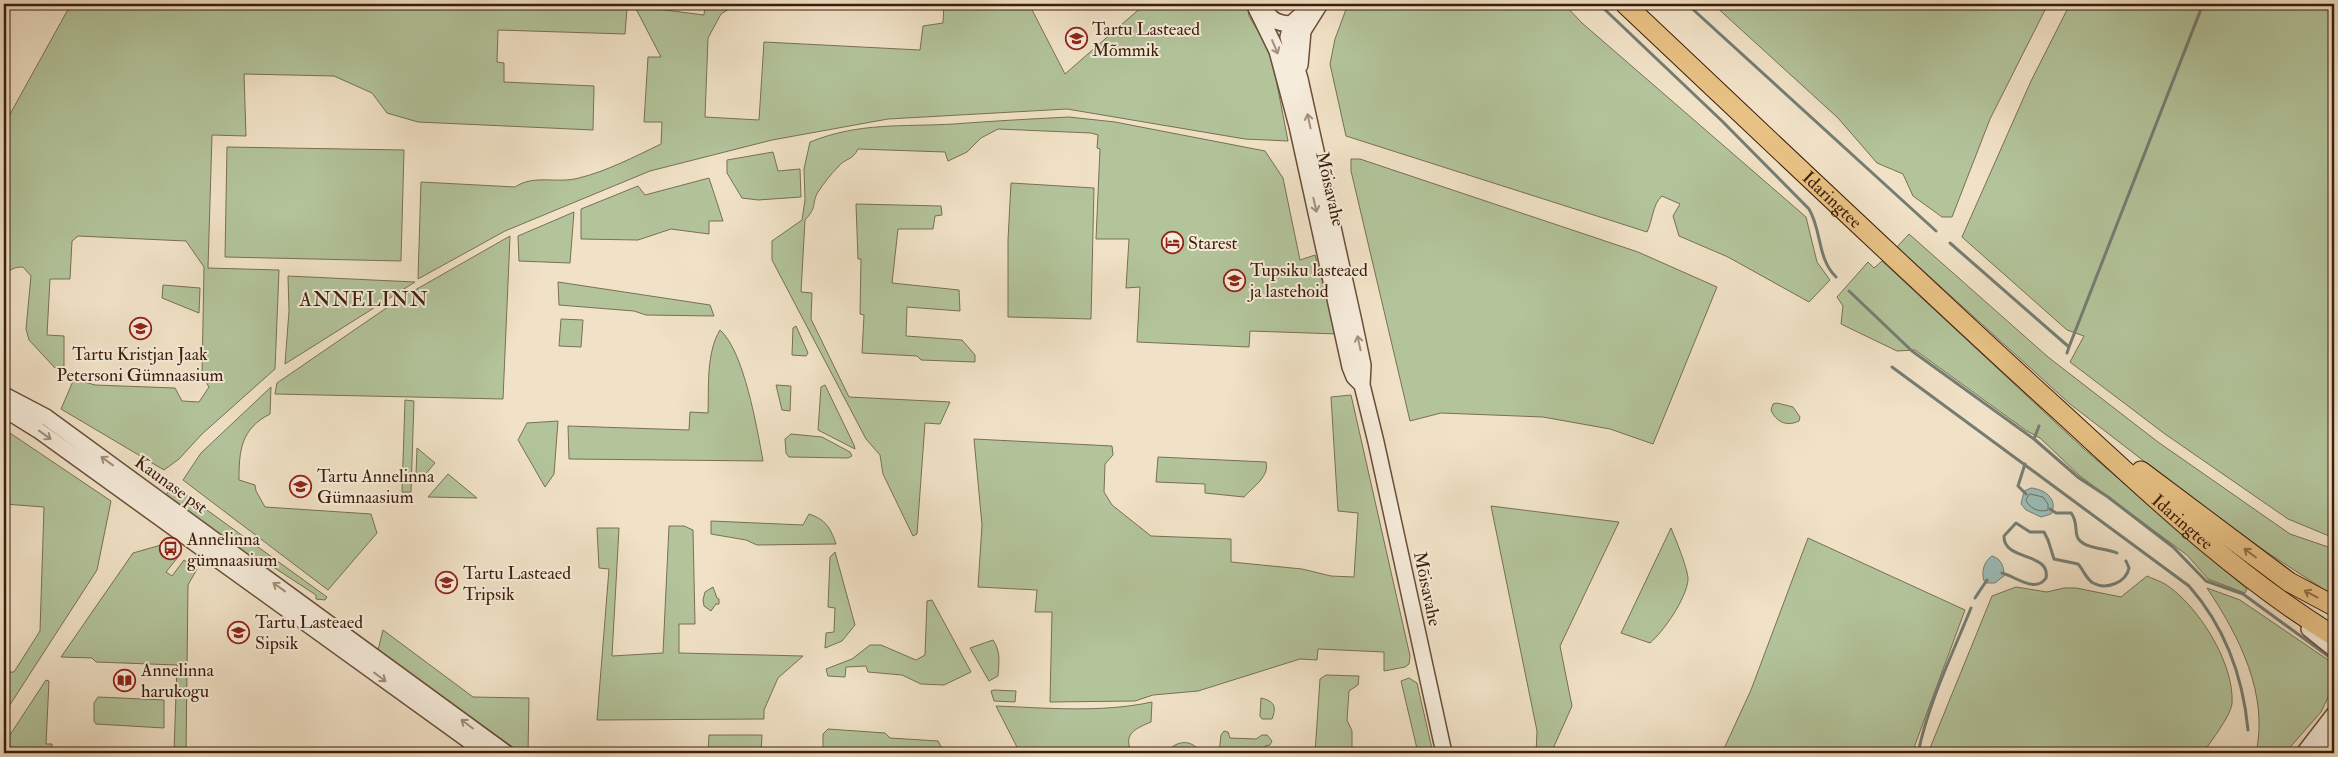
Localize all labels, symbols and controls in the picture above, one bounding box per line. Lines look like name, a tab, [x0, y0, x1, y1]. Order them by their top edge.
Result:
place label: Tartu Lasteaed Mõmmik	[1092, 18, 1200, 62]
school or university icon: Tartu Lasteaed Mõmmik	[1064, 27, 1088, 51]
one-way arrow	[1270, 39, 1280, 54]
one-way arrow	[1304, 113, 1313, 129]
street label: Mõisavahe	[1310, 149, 1350, 229]
street label: Idaringtee	[1797, 166, 1867, 234]
one-way arrow	[1311, 196, 1320, 212]
hotel icon: Starest	[1160, 231, 1184, 255]
place label: Starest	[1188, 232, 1238, 255]
place label: Tupsiku lasteaed ja lastehoid	[1247, 259, 1368, 303]
school or university icon: Tupsiku lasteaed ja lastehoid	[1222, 268, 1246, 292]
district label: ANNELINN	[298, 287, 429, 312]
school or university icon: Tartu Kristjan Jaak Petersoni Gümnaasium	[128, 317, 152, 341]
one-way arrow	[1354, 336, 1363, 352]
place label: Tartu Kristjan Jaak Petersoni Gümnaasium	[57, 343, 224, 387]
one-way arrow	[38, 430, 52, 440]
street label: Kaunase pst	[130, 451, 212, 519]
one-way arrow	[100, 456, 114, 466]
place label: Tartu Annelinna Gümnaasium	[317, 465, 435, 509]
school or university icon: Tartu Annelinna Gümnaasium	[289, 474, 313, 498]
street label: Idaringtee	[2147, 489, 2218, 555]
place label: Annelinna gümnaasium	[186, 528, 278, 572]
bus stop icon: Annelinna gümnaasium	[159, 537, 183, 561]
one-way arrow	[2243, 547, 2257, 558]
street label: Mõisavahe	[1408, 550, 1446, 629]
place label: Tartu Lasteaed Tripsik	[463, 562, 571, 606]
school or university icon: Tartu Lasteaed Tripsik	[435, 571, 459, 595]
one-way arrow	[272, 582, 286, 592]
one-way arrow	[2304, 589, 2319, 599]
place label: Tartu Lasteaed Sipsik	[255, 611, 363, 655]
school or university icon: Tartu Lasteaed Sipsik	[227, 620, 251, 644]
place label: Annelinna harukogu	[140, 659, 214, 703]
library icon: Annelinna harukogu	[113, 668, 137, 692]
one-way arrow	[373, 672, 387, 682]
one-way arrow	[461, 718, 474, 729]

